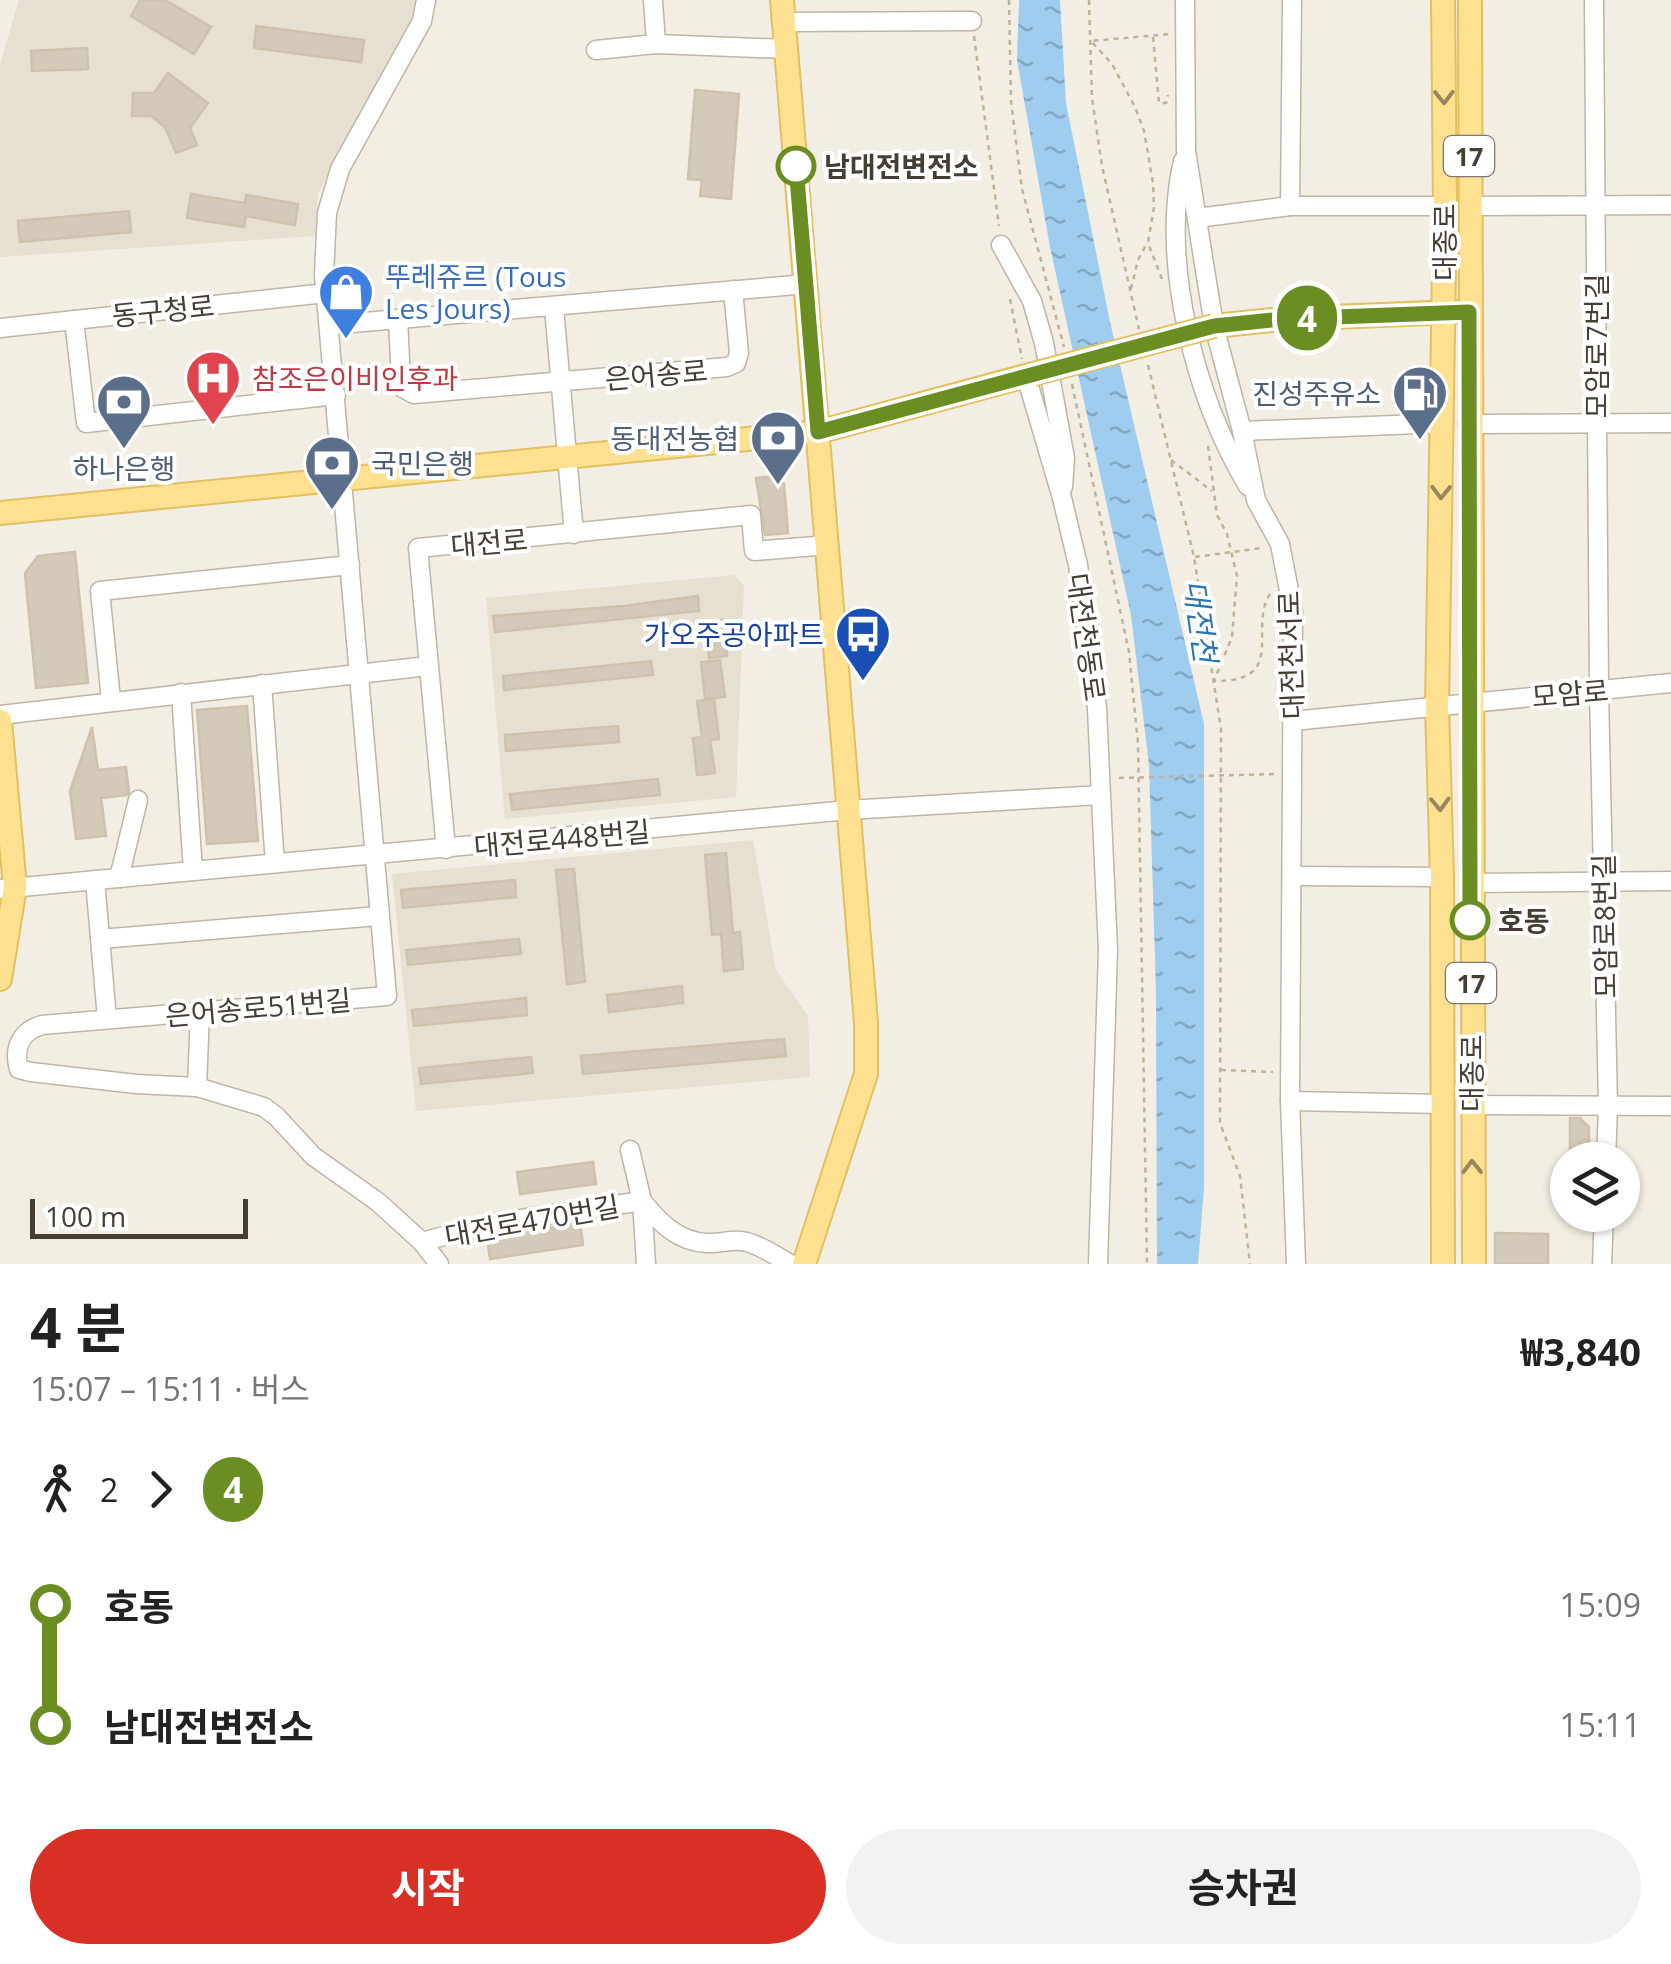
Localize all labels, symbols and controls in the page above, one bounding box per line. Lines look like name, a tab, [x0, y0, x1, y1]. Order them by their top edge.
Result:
one-way arrow	[1433, 90, 1454, 106]
road number: 17	[1444, 136, 1494, 176]
marker: 남대전변전소	[777, 147, 815, 185]
place label: 남대전변전소	[824, 147, 979, 185]
street label: 대종로	[1425, 203, 1463, 281]
place label: 뚜레쥬르 (Tous Les Jours)	[385, 257, 566, 327]
shop icon: 뚜레쥬르 (Tous Les Jours)	[316, 262, 376, 341]
street label: 모암로7번길	[1577, 274, 1615, 418]
street label: 동구청로	[110, 286, 216, 334]
line badge: 4	[1274, 286, 1340, 350]
text: 4	[1297, 295, 1317, 342]
hospital icon: 참조은이비인후과	[183, 348, 243, 427]
street label: 은어송로	[603, 351, 709, 397]
place label: 참조은이비인후과	[252, 359, 458, 397]
fuel station icon: 진성주유소	[1390, 363, 1450, 442]
bank icon: 하나은행	[94, 372, 154, 451]
place label: 진성주유소	[1252, 374, 1381, 412]
bank icon: 동대전농협	[748, 408, 808, 487]
place label: 동대전농협	[610, 419, 739, 457]
bank icon: 국민은행	[302, 433, 362, 512]
place label: 국민은행	[371, 444, 474, 482]
place label: 하나은행	[72, 449, 176, 487]
one-way arrow	[1431, 485, 1452, 501]
street label: 대전로	[449, 520, 529, 564]
street label: 대전천동로	[1059, 571, 1115, 703]
water label: 대전천	[1175, 577, 1228, 668]
street label: 대전천서로	[1269, 590, 1311, 720]
bus stop icon: 가오주공아파트	[833, 604, 893, 683]
place label: 가오주공아파트	[644, 615, 824, 653]
street label: 모암로	[1530, 671, 1610, 715]
one-way arrow	[1429, 797, 1450, 813]
street label: 대전로448번길	[472, 811, 652, 865]
street label: 모암로8번길	[1584, 853, 1624, 999]
marker: 호동	[1451, 901, 1489, 939]
place label: 호동	[1498, 901, 1550, 939]
road number: 17	[1446, 963, 1496, 1003]
street label: 은어송로51번길	[163, 980, 353, 1034]
street label: 대종로	[1452, 1034, 1490, 1112]
map controls	[1550, 1142, 1640, 1232]
button: layers	[1550, 1142, 1640, 1232]
one-way arrow	[1461, 1158, 1483, 1174]
street label: 대전로470번길	[442, 1186, 622, 1254]
scale bar	[30, 1194, 248, 1238]
text: 100 m	[45, 1197, 126, 1235]
text: 4 분	[30, 1289, 126, 1364]
text: ₩3,840	[1521, 1325, 1641, 1377]
text: 15:07 – 15:11 · 버스	[30, 1367, 310, 1410]
icon: walk	[30, 1462, 85, 1517]
icon: forward	[133, 1462, 188, 1517]
text: 4	[223, 1466, 243, 1513]
text: 2	[100, 1468, 118, 1511]
text: 호동	[104, 1580, 174, 1632]
text: 15:09	[1559, 1583, 1641, 1626]
text: 남대전변전소	[104, 1700, 314, 1752]
text: 15:11	[1559, 1703, 1641, 1746]
button: 시작	[30, 1829, 826, 1944]
button: 승차권	[846, 1829, 1641, 1944]

